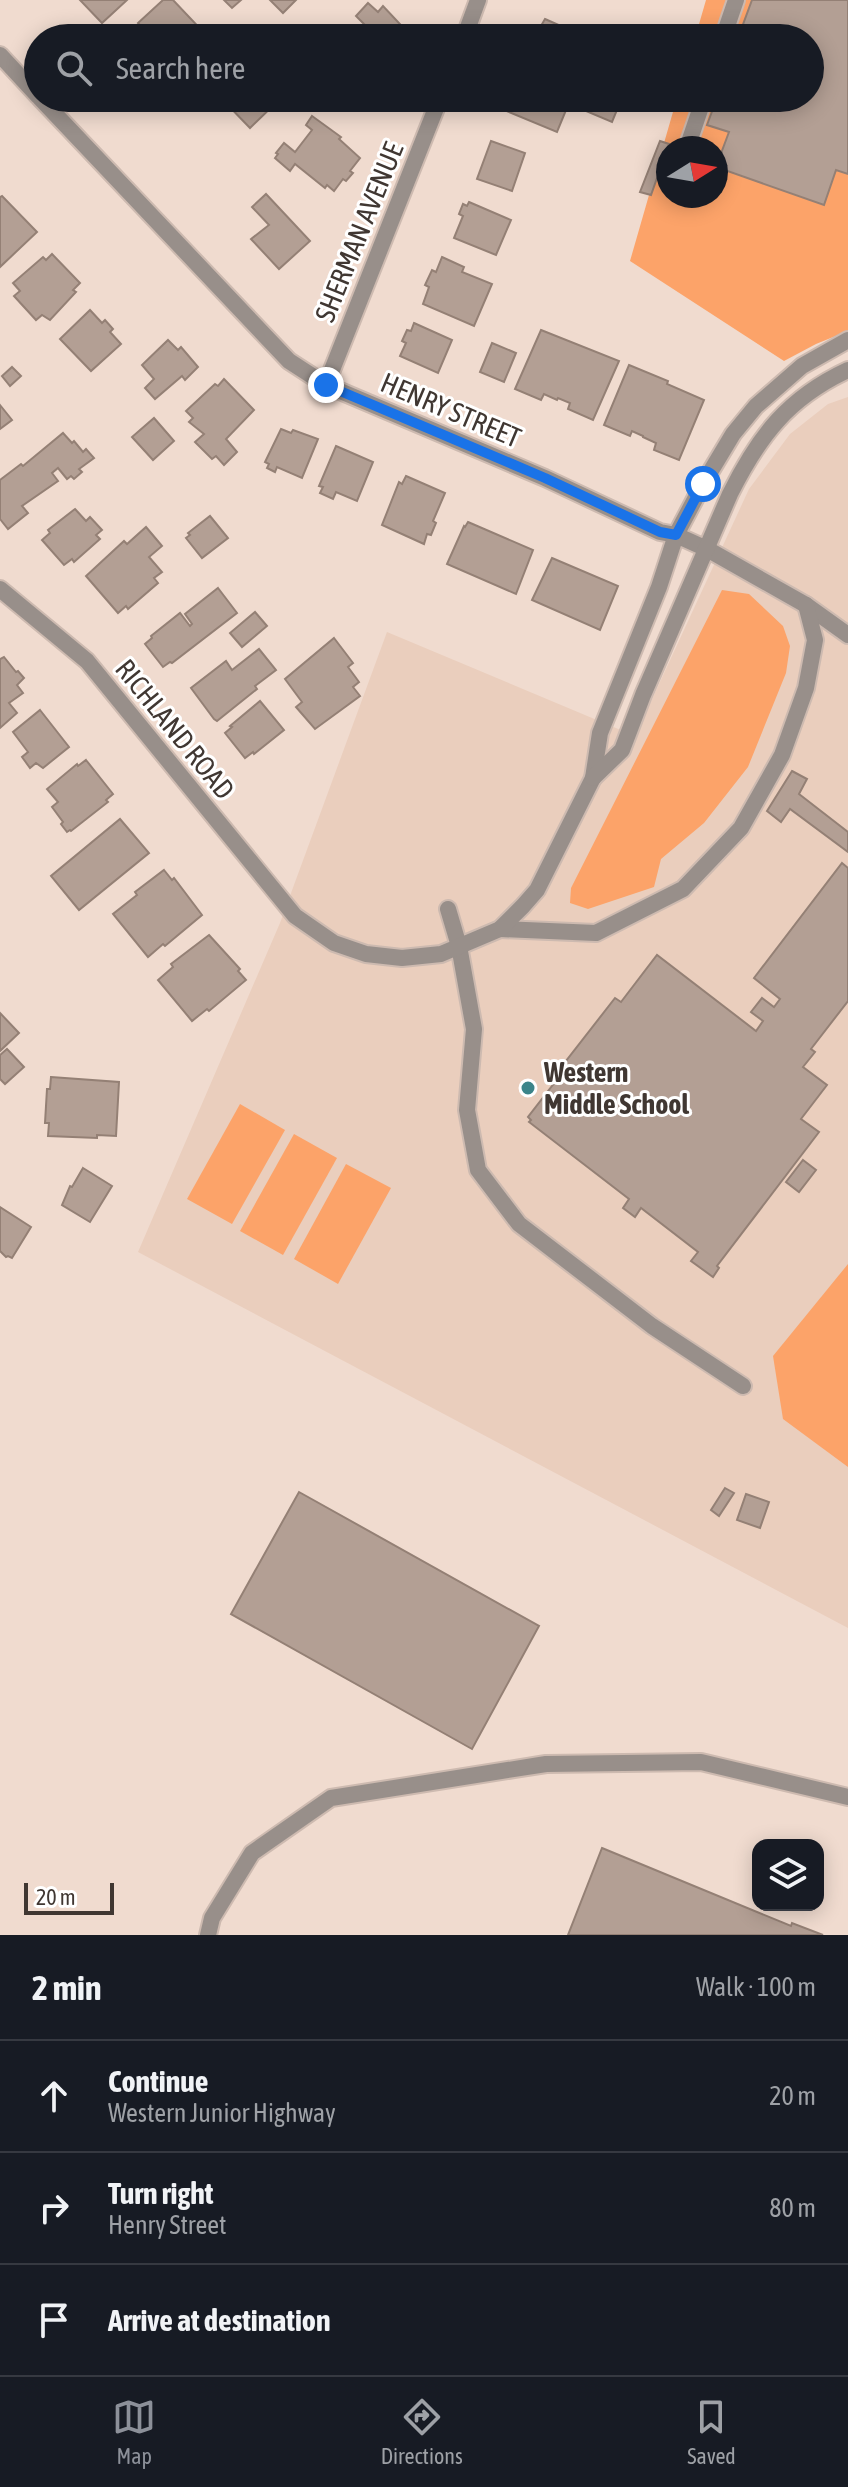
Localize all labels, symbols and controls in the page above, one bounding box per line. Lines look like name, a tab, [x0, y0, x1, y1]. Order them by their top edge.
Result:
search box	[24, 24, 824, 112]
icon: search	[52, 46, 96, 90]
text: Search here	[116, 51, 245, 85]
north arrow	[656, 136, 728, 208]
street label: SHERMAN AVENUE	[308, 138, 410, 326]
street label: HENRY STREET	[376, 366, 526, 454]
route end	[308, 367, 344, 403]
route start	[685, 466, 721, 502]
street label: RICHLAND ROAD	[109, 653, 241, 805]
place label: Western Middle School	[543, 1056, 689, 1120]
marker: Western Middle School	[519, 1079, 537, 1097]
map controls	[752, 1839, 824, 1911]
button: layers	[752, 1839, 824, 1911]
scale bar	[24, 1879, 114, 1915]
text: 20 m	[36, 1884, 76, 1910]
text: 2 min	[32, 1968, 101, 2007]
text: Walk · 100 m	[696, 1972, 816, 2002]
text: Continue	[108, 2064, 208, 2098]
icon: ahead	[32, 2074, 76, 2118]
text: 20 m	[769, 2081, 816, 2111]
text: Western Junior Highway	[108, 2098, 336, 2128]
text: Turn right	[108, 2176, 214, 2210]
icon: right	[32, 2186, 76, 2230]
text: 80 m	[769, 2193, 816, 2223]
text: Henry Street	[108, 2210, 227, 2240]
icon: arrive	[32, 2298, 76, 2342]
text: Arrive at destination	[108, 2303, 330, 2337]
tab: Map	[112, 2395, 156, 2469]
tab: Directions	[381, 2395, 463, 2469]
tab: Saved	[687, 2395, 736, 2469]

